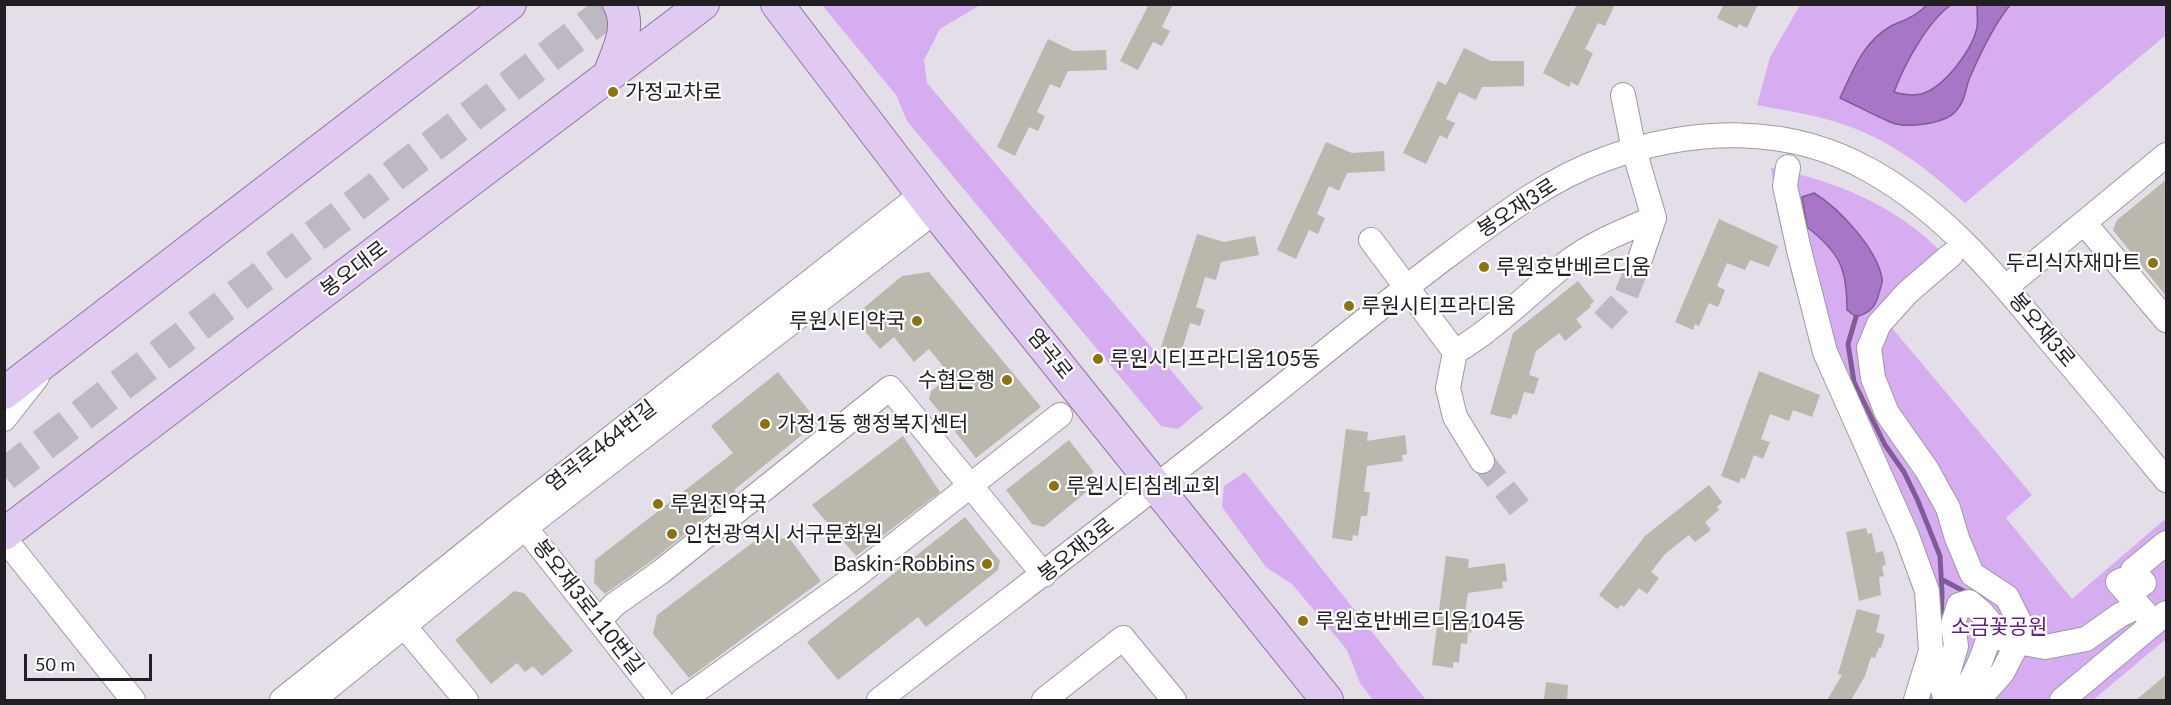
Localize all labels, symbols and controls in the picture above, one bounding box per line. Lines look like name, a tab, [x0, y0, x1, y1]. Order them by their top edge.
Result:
place label: 가정교차로	[625, 79, 722, 105]
marker: 가정교차로	[606, 85, 620, 99]
street label: 봉오재3로	[1473, 173, 1561, 243]
street label: 봉오대로	[316, 236, 392, 302]
place label: 두리식자재마트	[2006, 250, 2141, 276]
place label: 루원호반베르디움	[1496, 254, 1651, 280]
marker: 두리식자재마트	[2146, 256, 2160, 270]
marker: 루원호반베르디움	[1477, 260, 1491, 274]
street label: 봉오재3로	[2004, 288, 2080, 372]
place label: 루원시티프라디움	[1361, 293, 1516, 319]
marker: 루원시티프라디움	[1342, 299, 1356, 313]
place label: 루원시티약국	[789, 308, 905, 334]
marker: 루원시티약국	[910, 314, 924, 328]
street label: 염곡로	[1022, 324, 1078, 384]
place label: 루원시티프라디움105동	[1110, 346, 1320, 372]
marker: 루원시티프라디움105동	[1091, 352, 1105, 366]
place label: 수협은행	[918, 367, 995, 393]
marker: 수협은행	[1000, 373, 1014, 387]
street label: 염곡로464번길	[541, 395, 661, 497]
place label: 가정1동 행정복지센터	[777, 411, 968, 437]
marker: 가정1동 행정복지센터	[758, 417, 772, 431]
place label: 루원시티침례교회	[1066, 473, 1221, 499]
marker: 루원시티침례교회	[1047, 479, 1061, 493]
place label: 루원진약국	[670, 491, 767, 517]
marker: 루원진약국	[651, 497, 665, 511]
street label: 봉오재3로	[1033, 513, 1119, 587]
place label: 인천광역시 서구문화원	[684, 521, 883, 547]
marker: 인천광역시 서구문화원	[665, 527, 679, 541]
street label: 봉오재3로110번길	[527, 534, 649, 680]
place label: Baskin-Robbins	[833, 551, 975, 577]
marker: Baskin-Robbins	[980, 557, 994, 571]
place label: 루원호반베르디움104동	[1315, 608, 1525, 634]
marker: 루원호반베르디움104동	[1296, 614, 1310, 628]
park label: 소금꽃공원	[1951, 614, 2047, 640]
scale bar	[27, 642, 154, 680]
text: 50 m	[35, 653, 75, 675]

